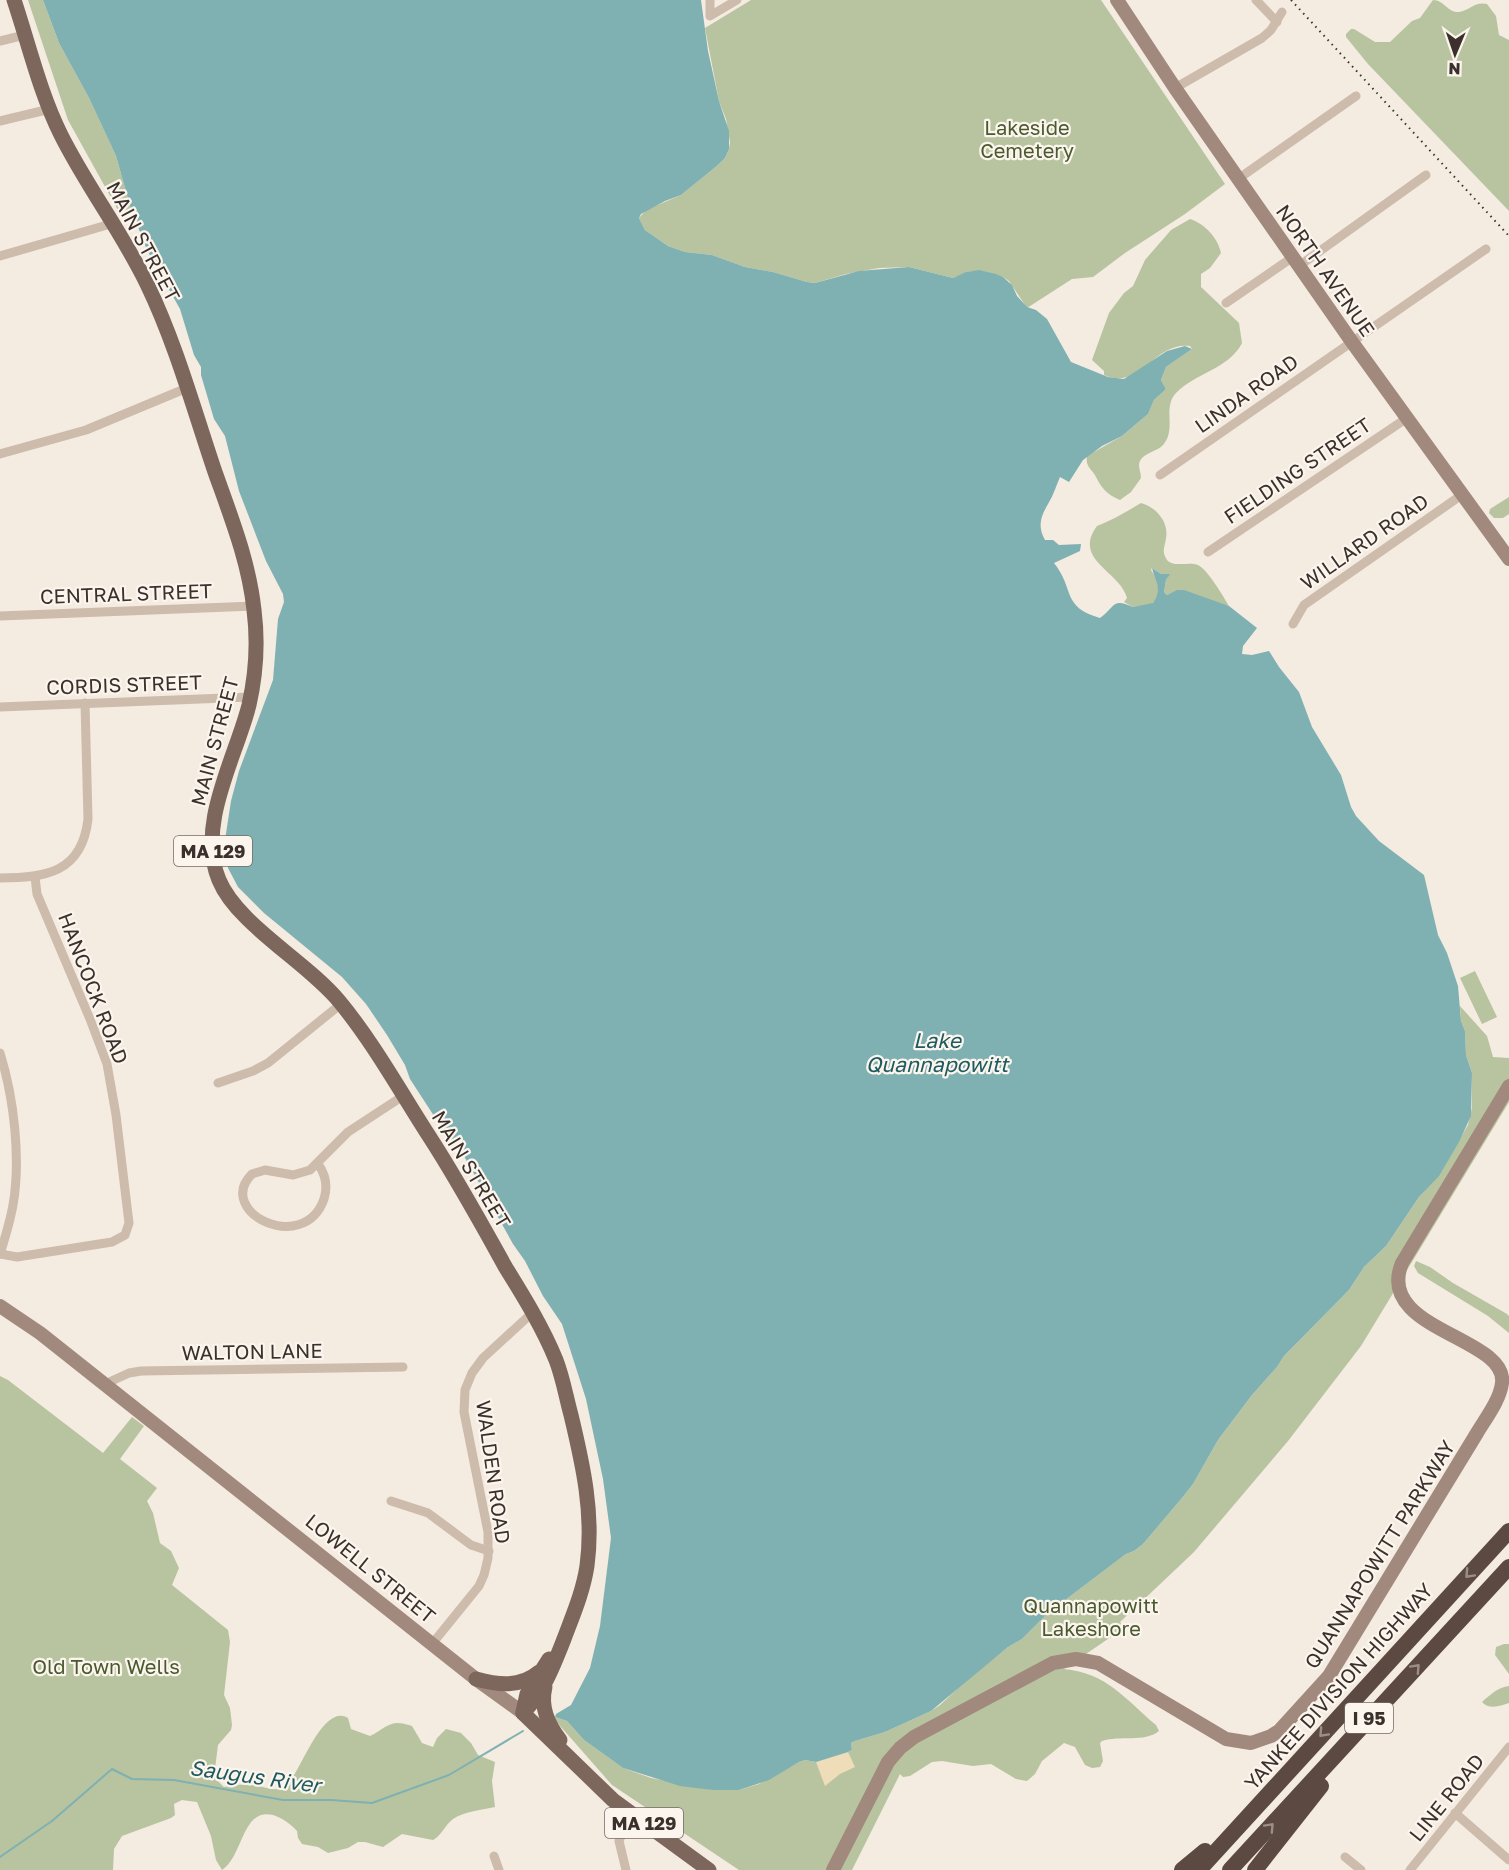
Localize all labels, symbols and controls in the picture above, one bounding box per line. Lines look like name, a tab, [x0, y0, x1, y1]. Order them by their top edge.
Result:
north arrow	[1425, 24, 1485, 84]
text: N	[1448, 59, 1461, 79]
park label: Lakeside Cemetery	[980, 115, 1074, 162]
street label: MAIN STREET	[102, 177, 186, 305]
street label: NORTH AVENUE	[1272, 200, 1380, 340]
street label: LINDA ROAD	[1190, 349, 1302, 437]
street label: FIELDING STREET	[1219, 412, 1375, 528]
street label: WILLARD ROAD	[1296, 488, 1432, 594]
street label: CENTRAL STREET	[39, 578, 213, 608]
street label: CORDIS STREET	[46, 669, 202, 699]
street label: MAIN STREET	[185, 674, 243, 808]
road number: MA 129	[174, 836, 252, 866]
street label: HANCOCK ROAD	[54, 909, 134, 1067]
water label: Lake Quannapowitt	[866, 1027, 1011, 1077]
street label: MAIN STREET	[428, 1106, 516, 1232]
street label: WALTON LANE	[181, 1338, 323, 1364]
street label: WALDEN ROAD	[472, 1399, 516, 1545]
street label: QUANNAPOWITT PARKWAY	[1299, 1435, 1459, 1673]
street label: LOWELL STREET	[301, 1508, 441, 1628]
one-way arrow	[1465, 1567, 1476, 1577]
street label: YANKEE DIVISION HIGHWAY	[1239, 1578, 1437, 1794]
park label: Quannapowitt Lakeshore	[1023, 1593, 1159, 1640]
park label: Old Town Wells	[32, 1654, 180, 1678]
one-way arrow	[1408, 1664, 1419, 1675]
road number: I 95	[1345, 1703, 1393, 1733]
one-way arrow	[1320, 1726, 1331, 1737]
street label: LINE ROAD	[1403, 1748, 1489, 1846]
water label: Saugus River	[188, 1754, 325, 1798]
road number: MA 129	[605, 1808, 683, 1838]
one-way arrow	[1262, 1823, 1273, 1834]

